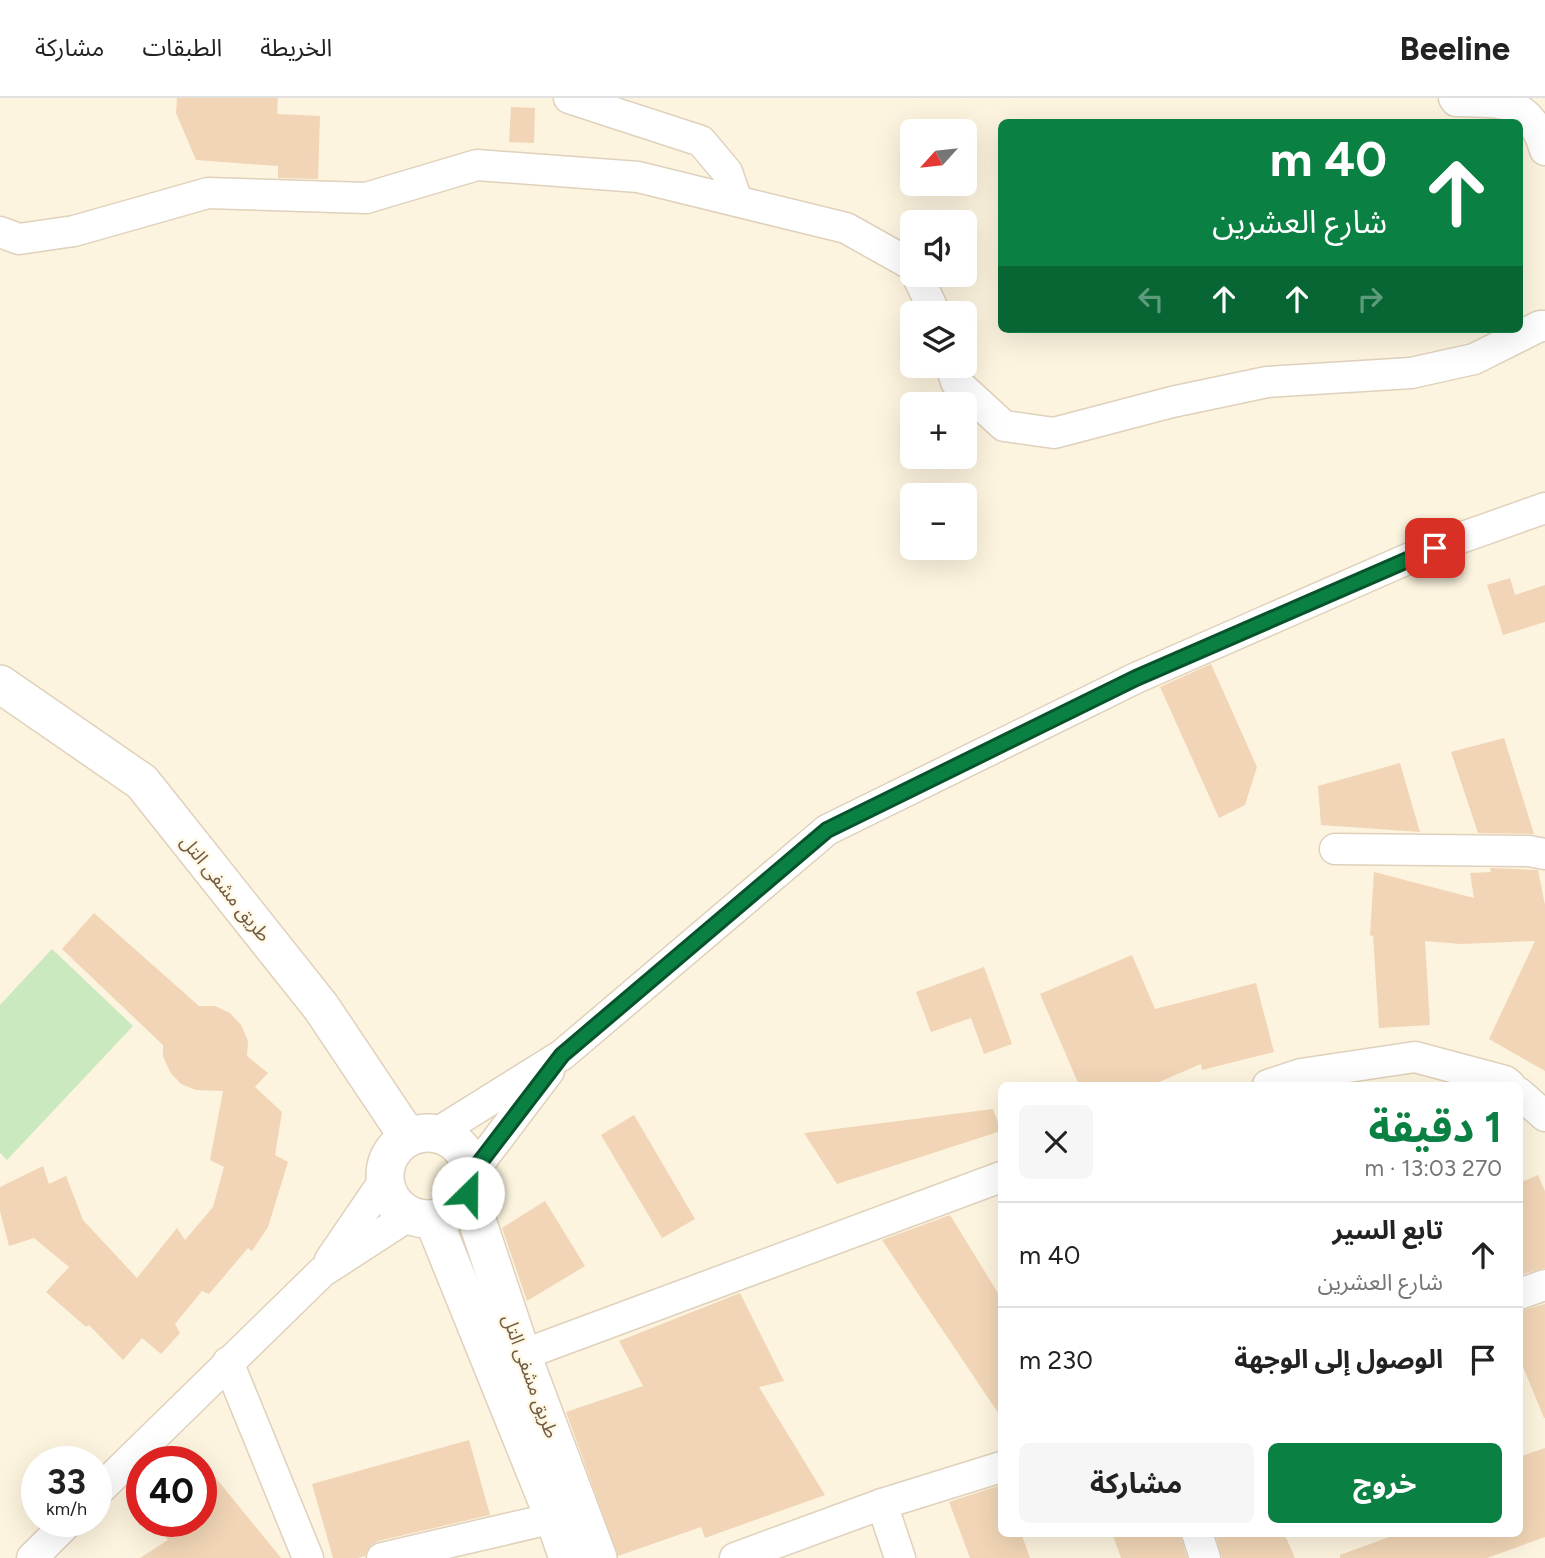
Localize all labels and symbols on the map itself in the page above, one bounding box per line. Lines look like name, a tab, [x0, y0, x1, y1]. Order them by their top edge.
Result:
north arrow	[900, 119, 976, 196]
pin	[1405, 518, 1465, 578]
street label: طريق مشفى التل	[176, 830, 276, 946]
position arrow	[431, 1156, 505, 1230]
street label: طريق مشفى التل	[497, 1311, 564, 1441]
speed limit sign: 40	[126, 1446, 217, 1537]

